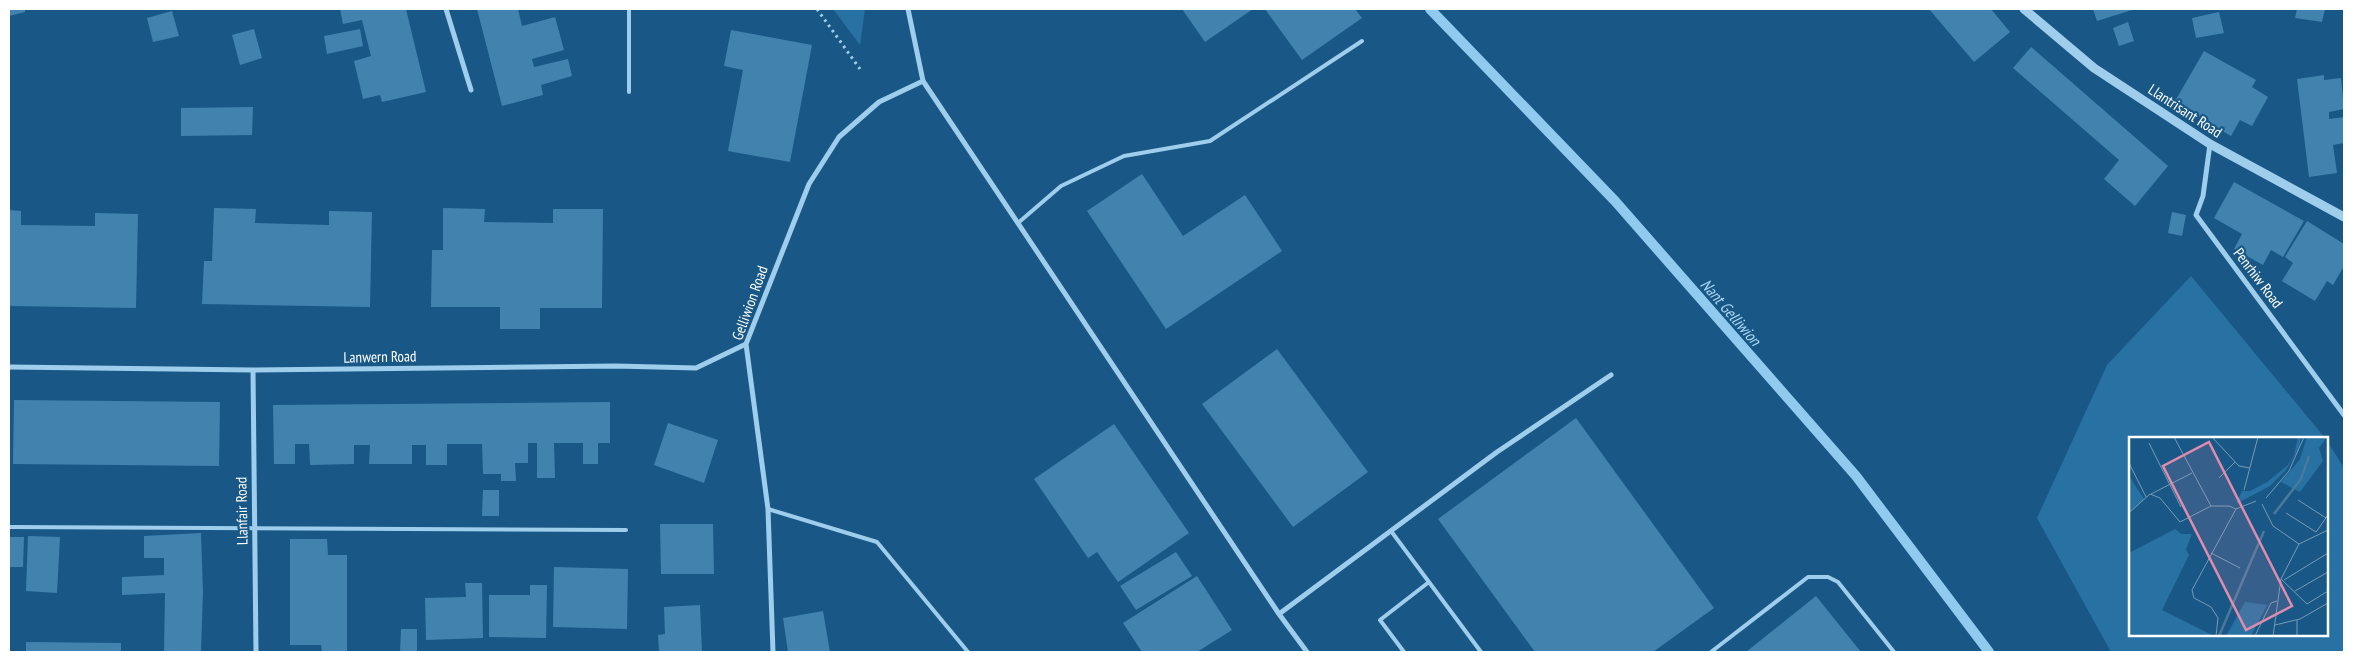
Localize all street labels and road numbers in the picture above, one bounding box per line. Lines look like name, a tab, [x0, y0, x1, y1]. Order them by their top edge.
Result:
street label: Llantrisant Road	[2145, 80, 2226, 142]
street label: Penrhiw Road	[2230, 244, 2287, 312]
street label: Gelliwion Road	[727, 263, 772, 343]
street label: Lanwern Road	[343, 346, 417, 367]
street label: Llanfair Road	[231, 477, 252, 545]

